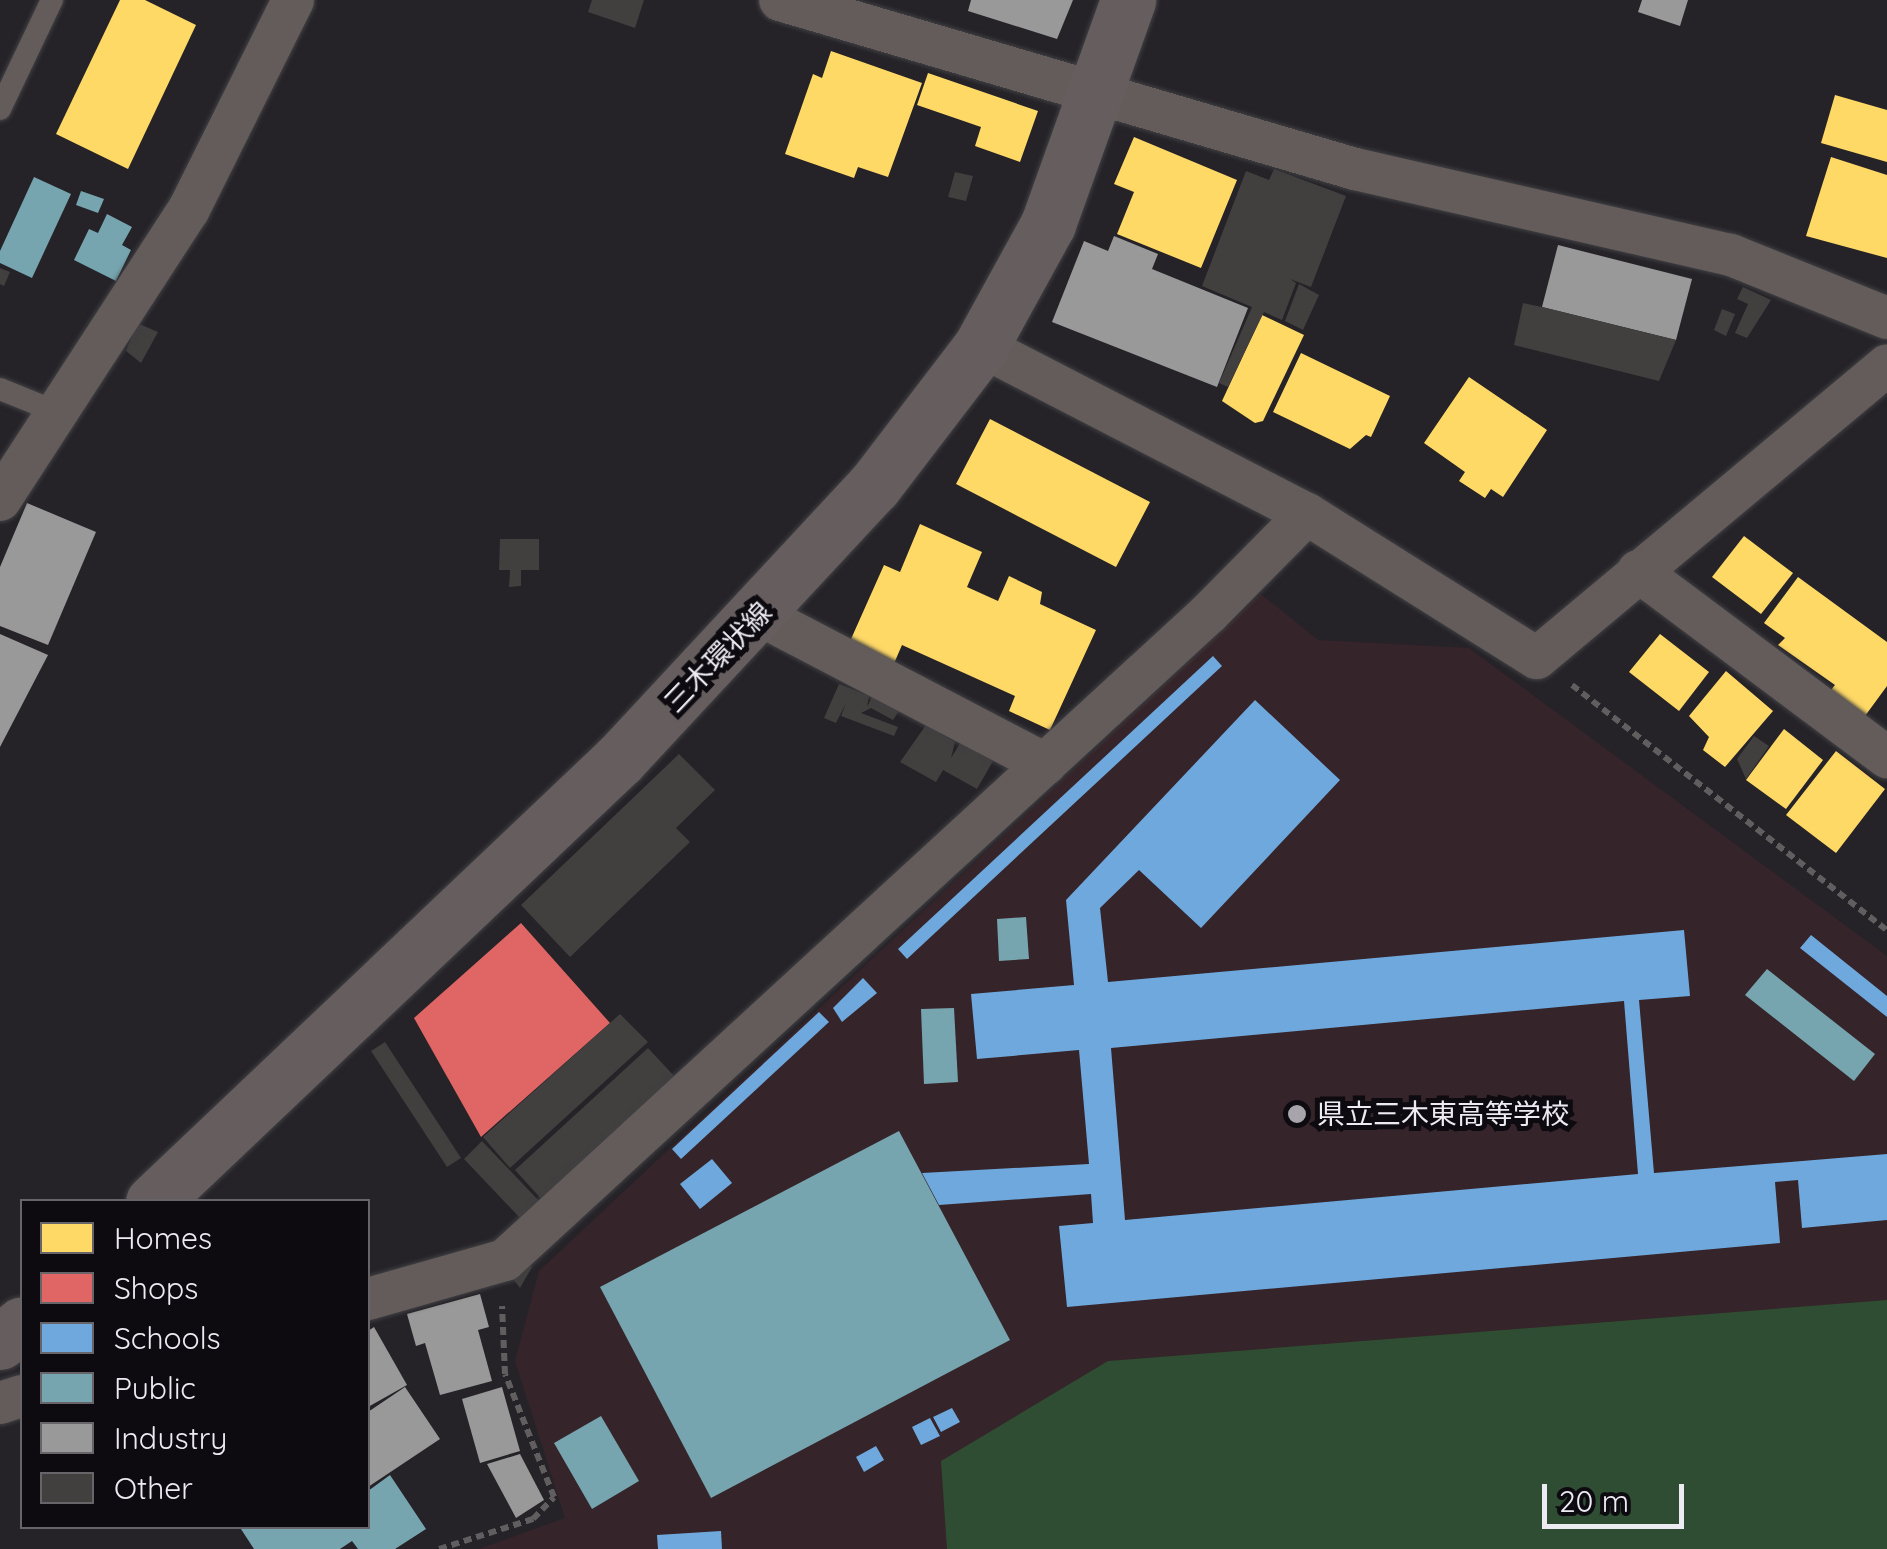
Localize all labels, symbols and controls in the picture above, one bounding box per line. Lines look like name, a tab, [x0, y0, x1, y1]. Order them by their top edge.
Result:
street label: 三木環状線	[657, 595, 779, 719]
place label: 県立三木東高等学校	[1317, 1097, 1569, 1131]
marker: 県立三木東高等学校	[1286, 1103, 1308, 1125]
legend	[20, 1199, 370, 1529]
text: Homes	[114, 1219, 212, 1257]
text: Shops	[114, 1269, 198, 1307]
text: Schools	[114, 1319, 221, 1357]
text: Public	[114, 1369, 196, 1407]
text: Industry	[114, 1419, 227, 1457]
scale bar	[1547, 1464, 1690, 1526]
text: Other	[114, 1469, 193, 1507]
text: 20 m	[1559, 1482, 1629, 1520]

